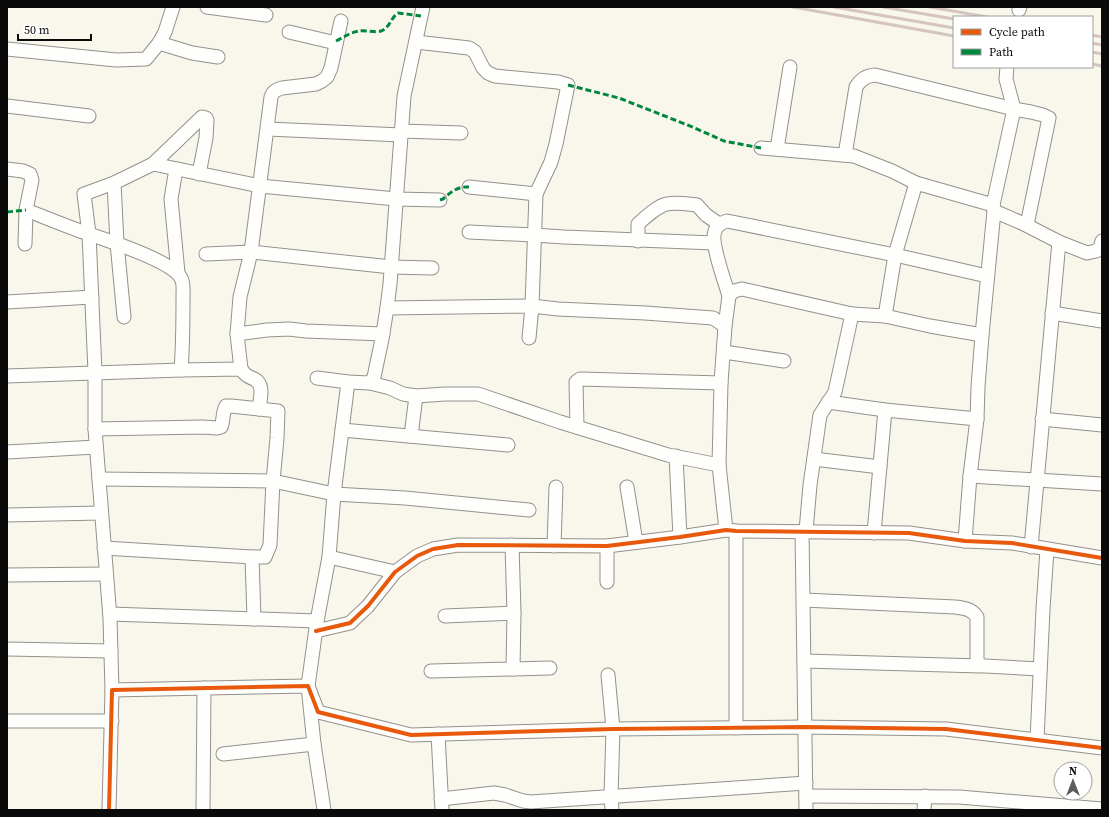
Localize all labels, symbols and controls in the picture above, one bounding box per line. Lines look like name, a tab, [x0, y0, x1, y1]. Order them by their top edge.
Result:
scale bar	[18, 16, 91, 42]
legend	[953, 16, 1093, 68]
text: 50 m	[24, 22, 50, 38]
text: Cycle path	[989, 24, 1045, 40]
text: Path	[989, 44, 1013, 60]
north arrow	[1053, 761, 1093, 801]
text: N	[1069, 764, 1077, 779]

